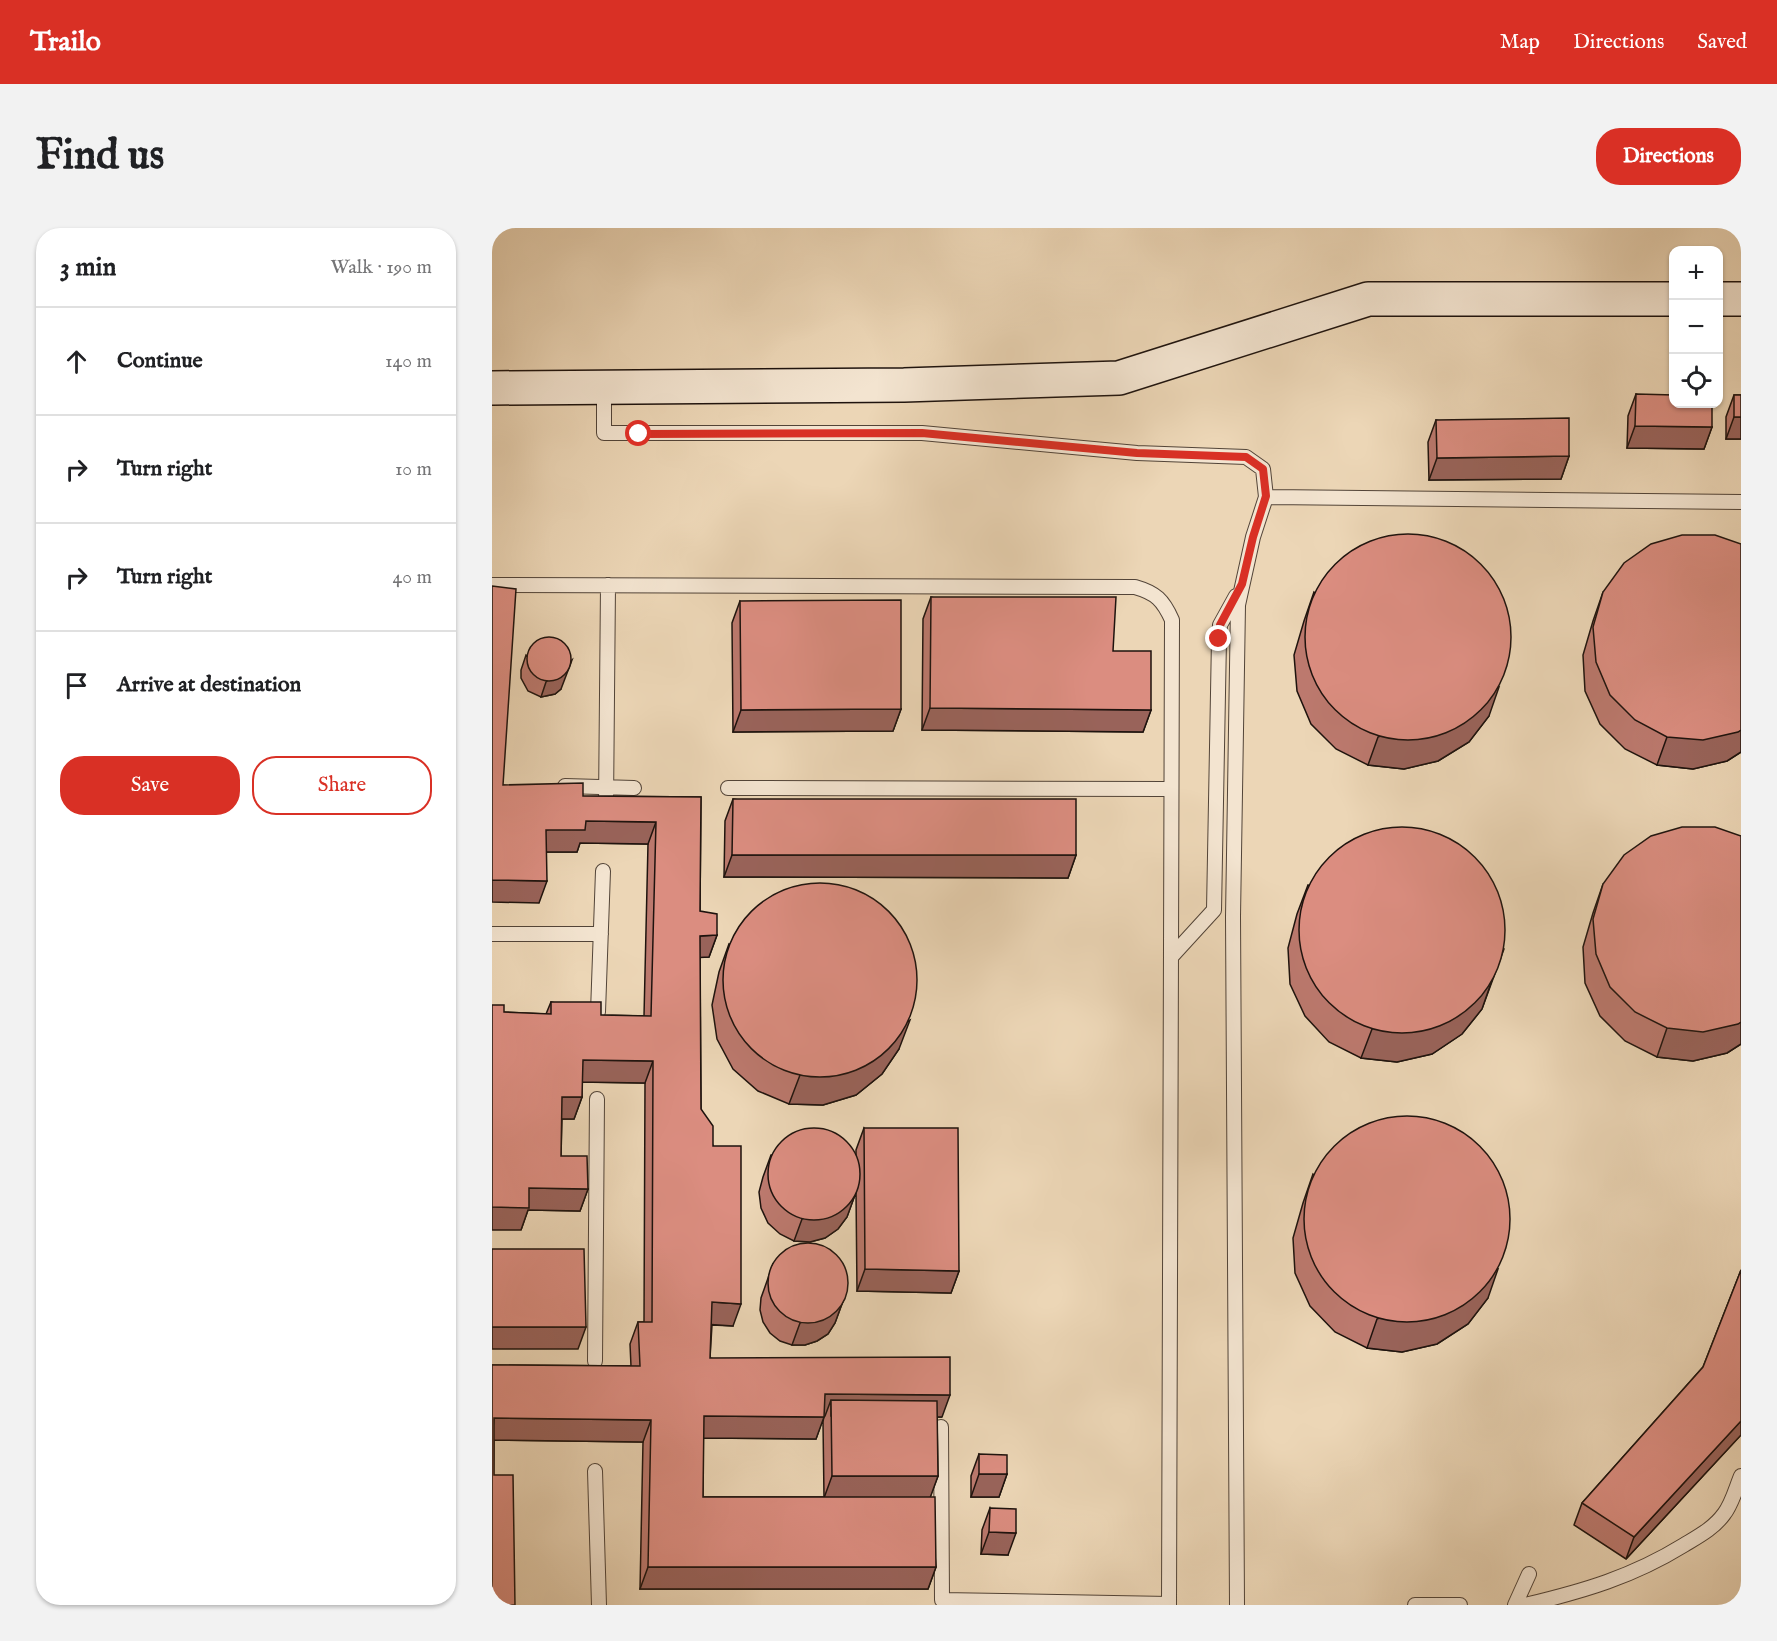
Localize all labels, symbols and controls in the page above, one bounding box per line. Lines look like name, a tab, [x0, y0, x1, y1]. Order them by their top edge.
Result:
text: Trailo	[30, 25, 101, 60]
text: Map	[1500, 29, 1540, 56]
text: Directions	[1573, 29, 1664, 56]
text: Saved	[1697, 29, 1747, 56]
button: Directions	[1596, 128, 1741, 185]
text: Find us	[36, 130, 164, 183]
map controls	[1669, 246, 1723, 408]
button: +	[1669, 246, 1723, 300]
text: 3 min	[60, 251, 116, 284]
text: Walk · 190 m	[330, 255, 432, 280]
button: −	[1669, 300, 1723, 354]
icon: ahead	[60, 345, 93, 378]
text: Continue	[117, 347, 203, 375]
text: 140 m	[385, 349, 432, 374]
button: locate	[1669, 354, 1723, 408]
route start	[625, 420, 651, 446]
icon: right	[60, 453, 93, 486]
text: Turn right	[117, 455, 212, 483]
text: 10 m	[395, 457, 432, 482]
icon: right	[60, 561, 93, 594]
text: Turn right	[117, 563, 212, 591]
text: 40 m	[393, 565, 432, 590]
route end	[1205, 625, 1231, 651]
icon: arrive	[60, 669, 93, 702]
text: Arrive at destination	[117, 671, 301, 699]
button: Save	[60, 756, 240, 815]
button: Share	[252, 756, 432, 815]

